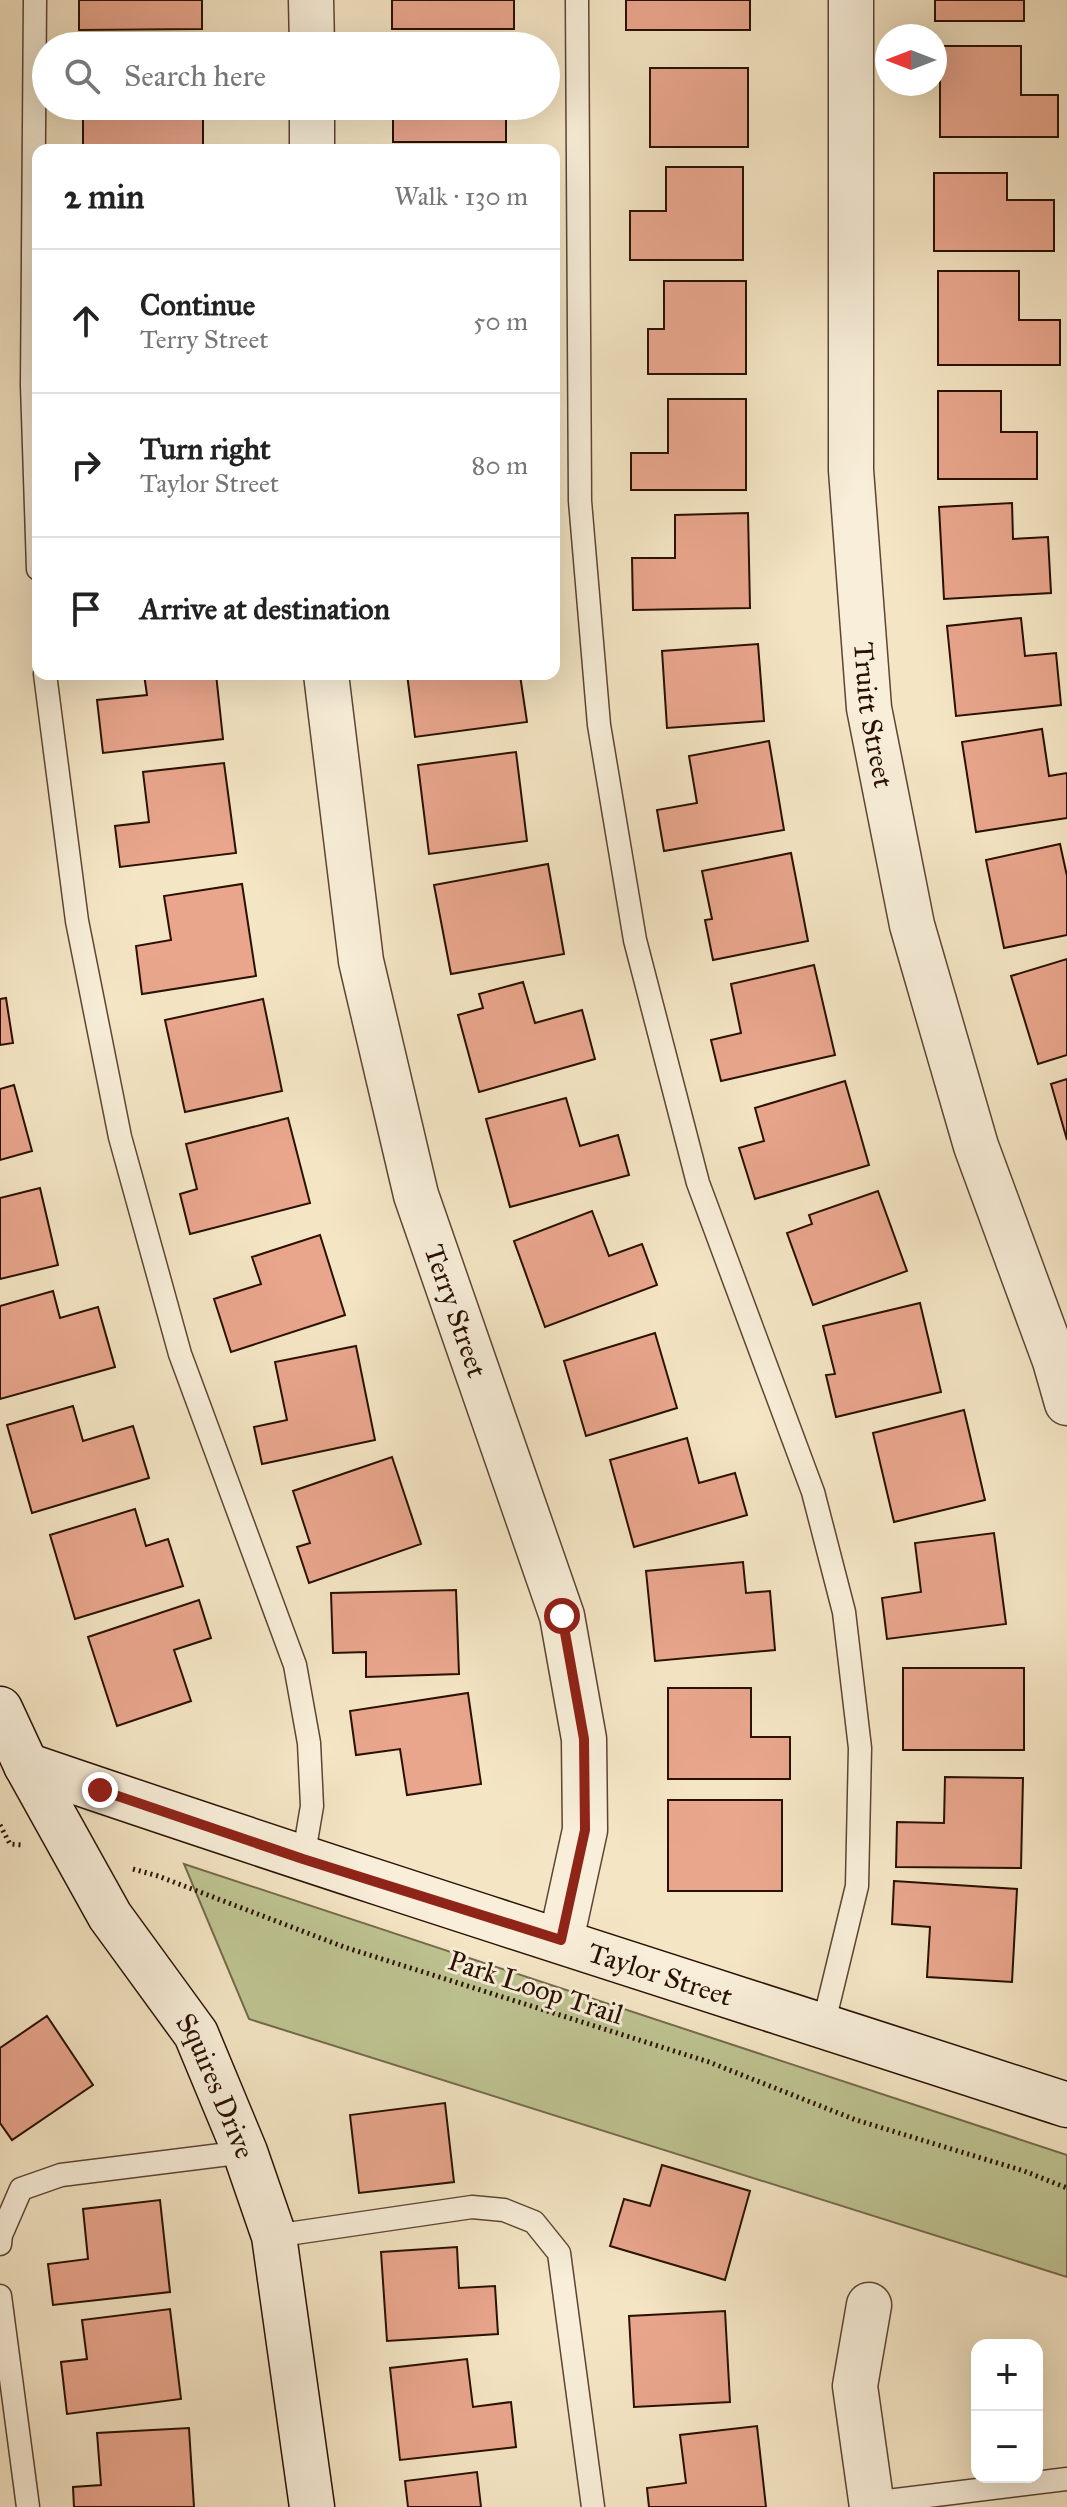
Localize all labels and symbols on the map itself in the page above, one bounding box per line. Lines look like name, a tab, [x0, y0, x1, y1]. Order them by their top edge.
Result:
north arrow	[875, 24, 947, 96]
street label: Truitt Street	[846, 641, 901, 791]
street label: Terry Street	[416, 1240, 495, 1382]
route start	[544, 1598, 580, 1634]
route end	[82, 1772, 118, 1808]
street label: Taylor Street	[584, 1935, 737, 2014]
street label: Park Loop Trail	[444, 1943, 628, 2032]
street label: Squires Drive	[168, 2006, 263, 2164]

